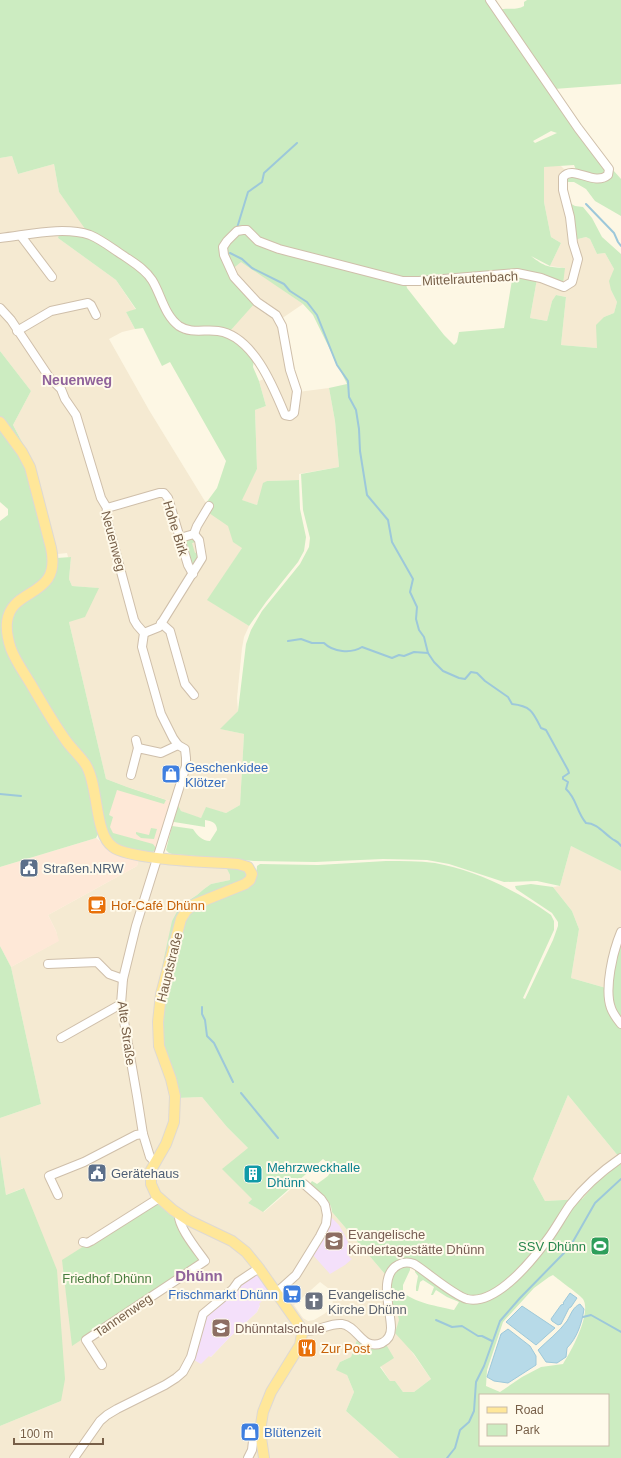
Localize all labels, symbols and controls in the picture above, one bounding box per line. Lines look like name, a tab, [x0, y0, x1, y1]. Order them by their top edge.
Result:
street label: Mittelrautenbach	[422, 268, 518, 289]
district label: Neuenweg	[42, 372, 112, 388]
street label: Hohe Birk	[160, 499, 191, 558]
street label: Neuenweg	[98, 509, 129, 573]
place label: Geschenkidee Klötzer	[185, 760, 268, 790]
shop icon: Geschenkidee Klötzer	[160, 763, 182, 785]
public building icon: Straßen.NRW	[18, 857, 40, 879]
place label: Straßen.NRW	[43, 861, 124, 876]
cafe icon: Hof-Café Dhünn	[86, 894, 108, 916]
place label: Hof-Café Dhünn	[111, 898, 205, 913]
street label: Hauptstraße	[154, 931, 185, 1004]
street label: Alte Straße	[115, 1000, 138, 1066]
place label: Mehrzweckhalle Dhünn	[267, 1160, 360, 1190]
public building icon: Gerätehaus	[86, 1162, 108, 1184]
building icon: Mehrzweckhalle Dhünn	[242, 1163, 264, 1185]
place label: Gerätehaus	[111, 1166, 179, 1181]
place label: Evangelische Kindertagestätte Dhünn	[348, 1227, 485, 1257]
school or university icon: Evangelische Kindertagestätte Dhünn	[323, 1230, 345, 1252]
sports icon: SSV Dhünn	[589, 1235, 611, 1257]
place label: SSV Dhünn	[518, 1239, 586, 1254]
district label: Dhünn	[175, 1267, 223, 1284]
park label: Friedhof Dhünn	[62, 1271, 152, 1286]
supermarket icon: Frischmarkt Dhünn	[281, 1283, 303, 1305]
place label: Frischmarkt Dhünn	[168, 1287, 278, 1302]
place label: Evangelische Kirche Dhünn	[328, 1287, 407, 1317]
church icon: Evangelische Kirche Dhünn	[303, 1290, 325, 1312]
street label: Tannenweg	[92, 1291, 155, 1340]
school or university icon: Dhünntalschule	[210, 1317, 232, 1339]
place label: Dhünntalschule	[235, 1321, 325, 1336]
restaurant icon: Zur Post	[296, 1337, 318, 1359]
place label: Zur Post	[321, 1341, 371, 1356]
legend	[479, 1394, 609, 1446]
text: Road	[515, 1403, 544, 1417]
scale bar	[14, 1420, 103, 1446]
shop icon: Blütenzeit	[239, 1421, 261, 1443]
text: Park	[515, 1423, 541, 1437]
place label: Blütenzeit	[264, 1425, 321, 1440]
text: 100 m	[20, 1427, 53, 1441]

